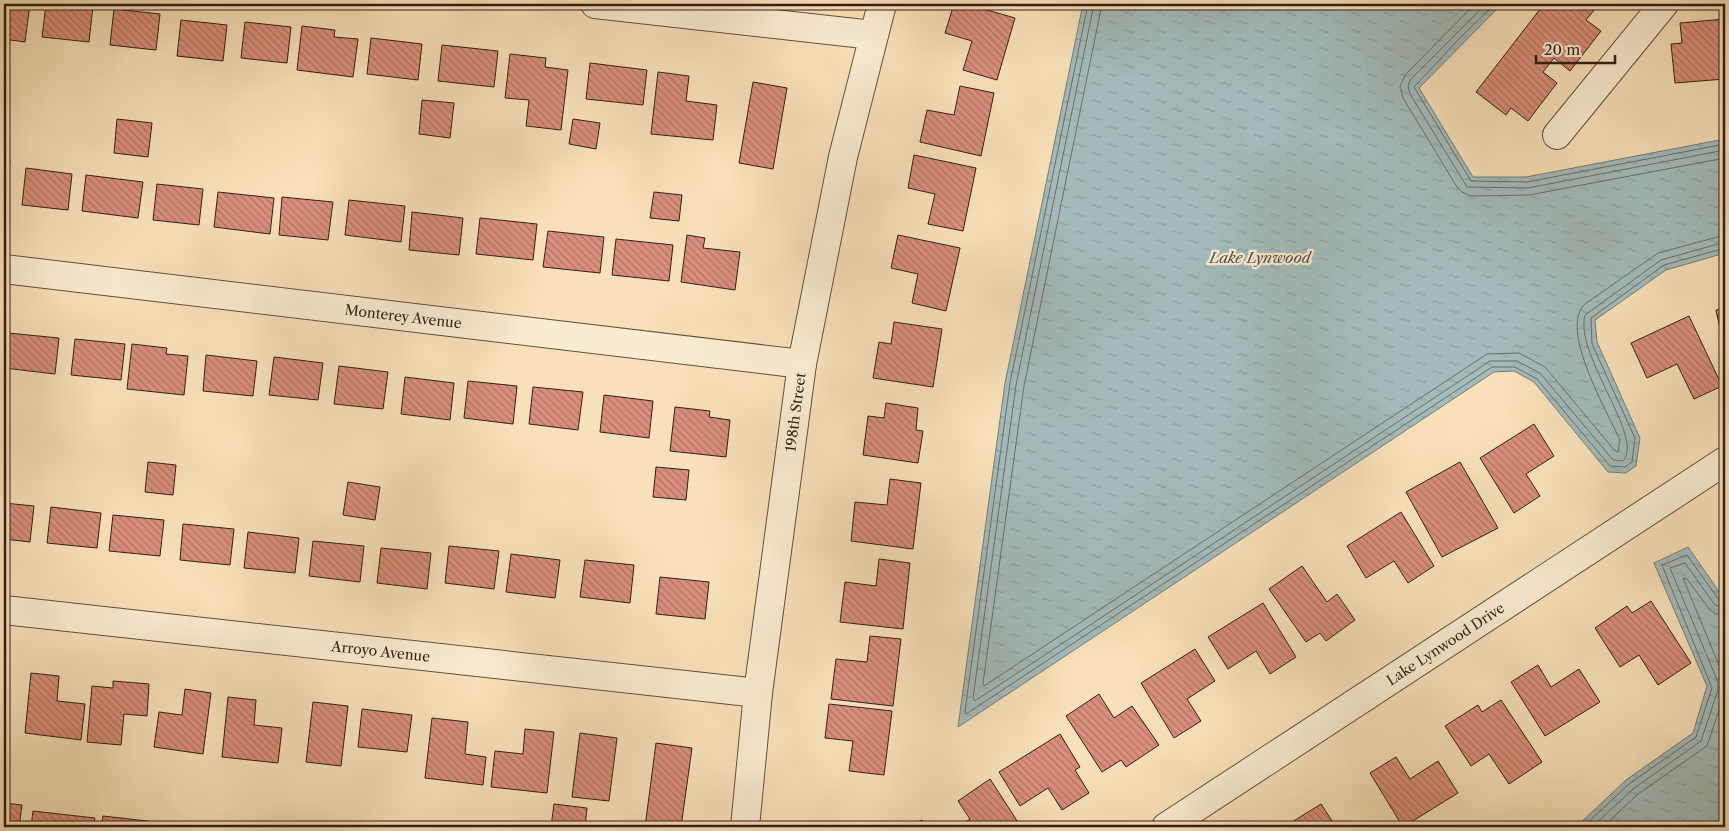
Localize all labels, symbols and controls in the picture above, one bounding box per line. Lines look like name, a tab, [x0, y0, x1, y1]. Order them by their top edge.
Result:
scale bar	[1536, 32, 1615, 64]
text: 20 m	[1544, 40, 1580, 59]
water label: Lake Lynwood	[1208, 248, 1313, 267]
street label: Monterey Avenue	[344, 301, 463, 332]
street label: 198th Street	[781, 371, 810, 453]
street label: Lake Lynwood Drive	[1383, 599, 1508, 689]
street label: Arroyo Avenue	[329, 637, 431, 666]

